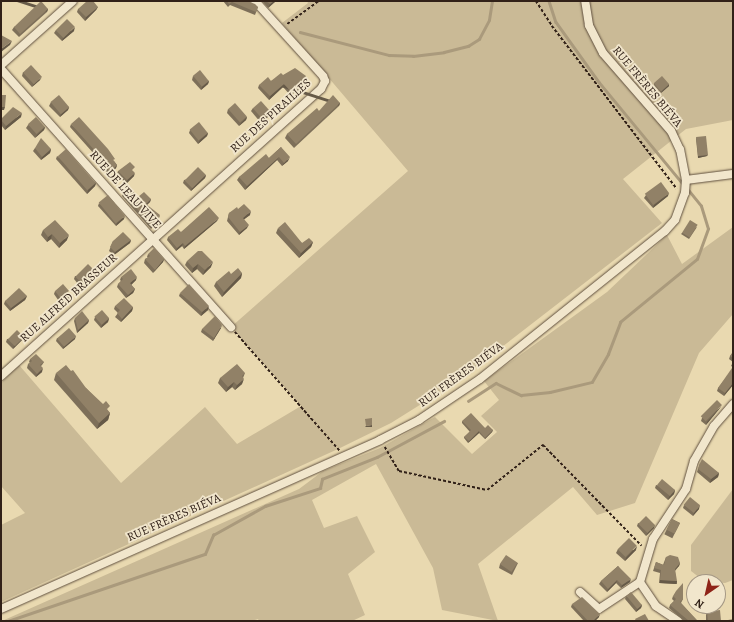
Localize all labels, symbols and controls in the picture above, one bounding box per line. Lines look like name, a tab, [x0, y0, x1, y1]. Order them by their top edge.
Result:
street label: RUE FRÈRES BIÉVA	[609, 44, 685, 130]
street label: RUE DES PIRAILLES	[228, 76, 314, 156]
street label: RUE DE L'EAU VIVE	[86, 148, 164, 232]
street label: RUE ALFRED BRASSEUR	[17, 251, 121, 345]
street label: RUE FRÈRES BIÉVA	[416, 340, 506, 410]
street label: RUE FRÈRES BIÉVA	[125, 491, 223, 545]
north arrow	[686, 574, 726, 614]
text: N	[692, 595, 707, 612]

